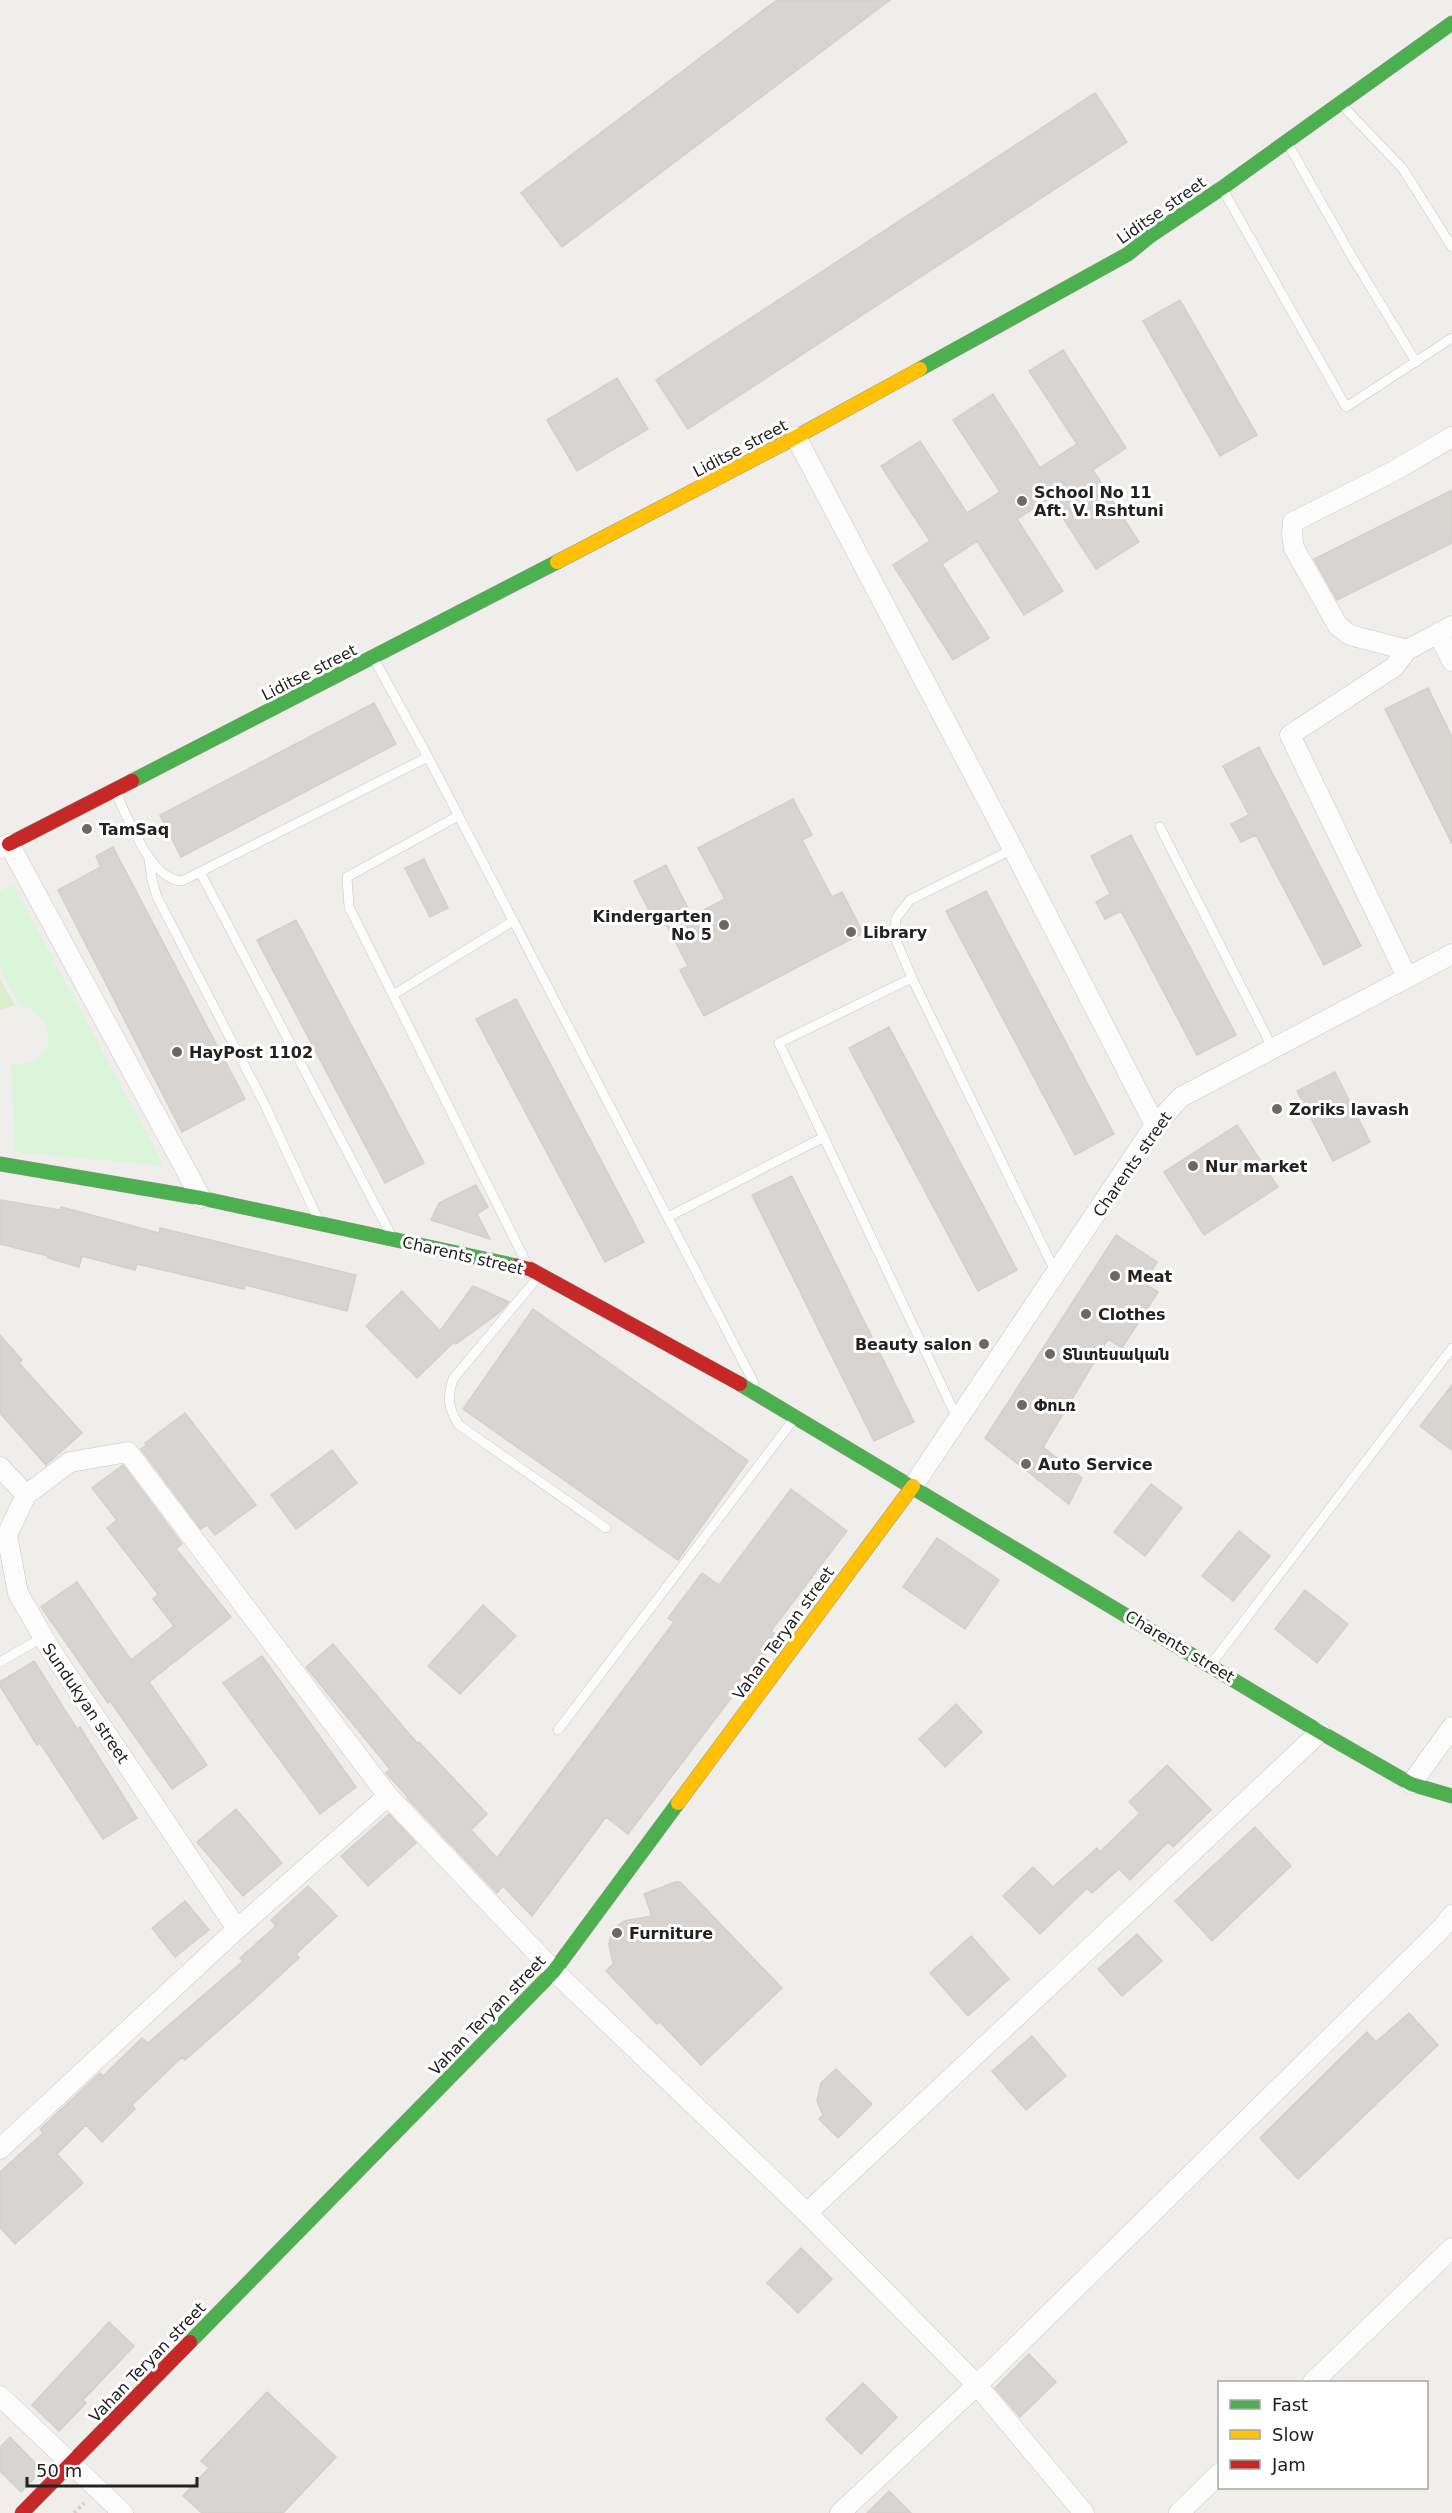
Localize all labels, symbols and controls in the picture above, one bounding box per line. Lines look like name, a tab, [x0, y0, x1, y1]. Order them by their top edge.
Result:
street label: Liditse street	[1113, 173, 1209, 248]
street label: Liditse street	[690, 416, 791, 481]
place label: School No 11 Aft. V. Rshtuni	[1034, 483, 1164, 520]
marker: School No 11 Aft. V. Rshtuni	[1015, 494, 1029, 508]
street label: Liditse street	[258, 640, 360, 705]
place label: TamSaq	[99, 820, 169, 839]
marker: TamSaq	[80, 822, 94, 836]
place label: Kindergarten No 5	[593, 907, 712, 944]
marker: Kindergarten No 5	[717, 918, 731, 932]
place label: Library	[863, 923, 928, 942]
marker: Library	[844, 925, 858, 939]
place label: HayPost 1102	[189, 1043, 313, 1062]
marker: HayPost 1102	[170, 1045, 184, 1059]
place label: Zoriks lavash	[1289, 1100, 1409, 1119]
marker: Zoriks lavash	[1270, 1102, 1284, 1116]
street label: Charents street	[1089, 1108, 1176, 1220]
place label: Nur market	[1205, 1157, 1308, 1176]
marker: Nur market	[1186, 1159, 1200, 1173]
street label: Charents street	[400, 1232, 525, 1279]
place label: Meat	[1127, 1267, 1173, 1286]
marker: Meat	[1108, 1269, 1122, 1283]
place label: Clothes	[1098, 1305, 1166, 1324]
marker: Clothes	[1079, 1307, 1093, 1321]
place label: Beauty salon	[855, 1335, 972, 1354]
marker: Beauty salon	[977, 1337, 991, 1351]
place label: Տնտեսական	[1062, 1345, 1169, 1364]
marker: Տնտեսական	[1043, 1347, 1057, 1361]
place label: Փուռ	[1034, 1396, 1076, 1415]
marker: Փուռ	[1015, 1398, 1029, 1412]
place label: Auto Service	[1038, 1455, 1153, 1474]
marker: Auto Service	[1019, 1457, 1033, 1471]
street label: Vahan Teryan street	[729, 1563, 838, 1703]
street label: Charents street	[1122, 1606, 1238, 1686]
street label: Sundukyan street	[38, 1640, 133, 1767]
place label: Furniture	[629, 1924, 713, 1943]
marker: Furniture	[610, 1926, 624, 1940]
street label: Vahan Teryan street	[425, 1951, 550, 2079]
street label: Vahan Teryan street	[85, 2298, 210, 2426]
legend	[1218, 2381, 1428, 2489]
text: Fast	[1272, 2394, 1308, 2415]
text: Slow	[1272, 2424, 1314, 2445]
scale bar	[27, 2450, 196, 2488]
text: Jam	[1271, 2454, 1306, 2475]
text: 50 m	[36, 2460, 82, 2481]

